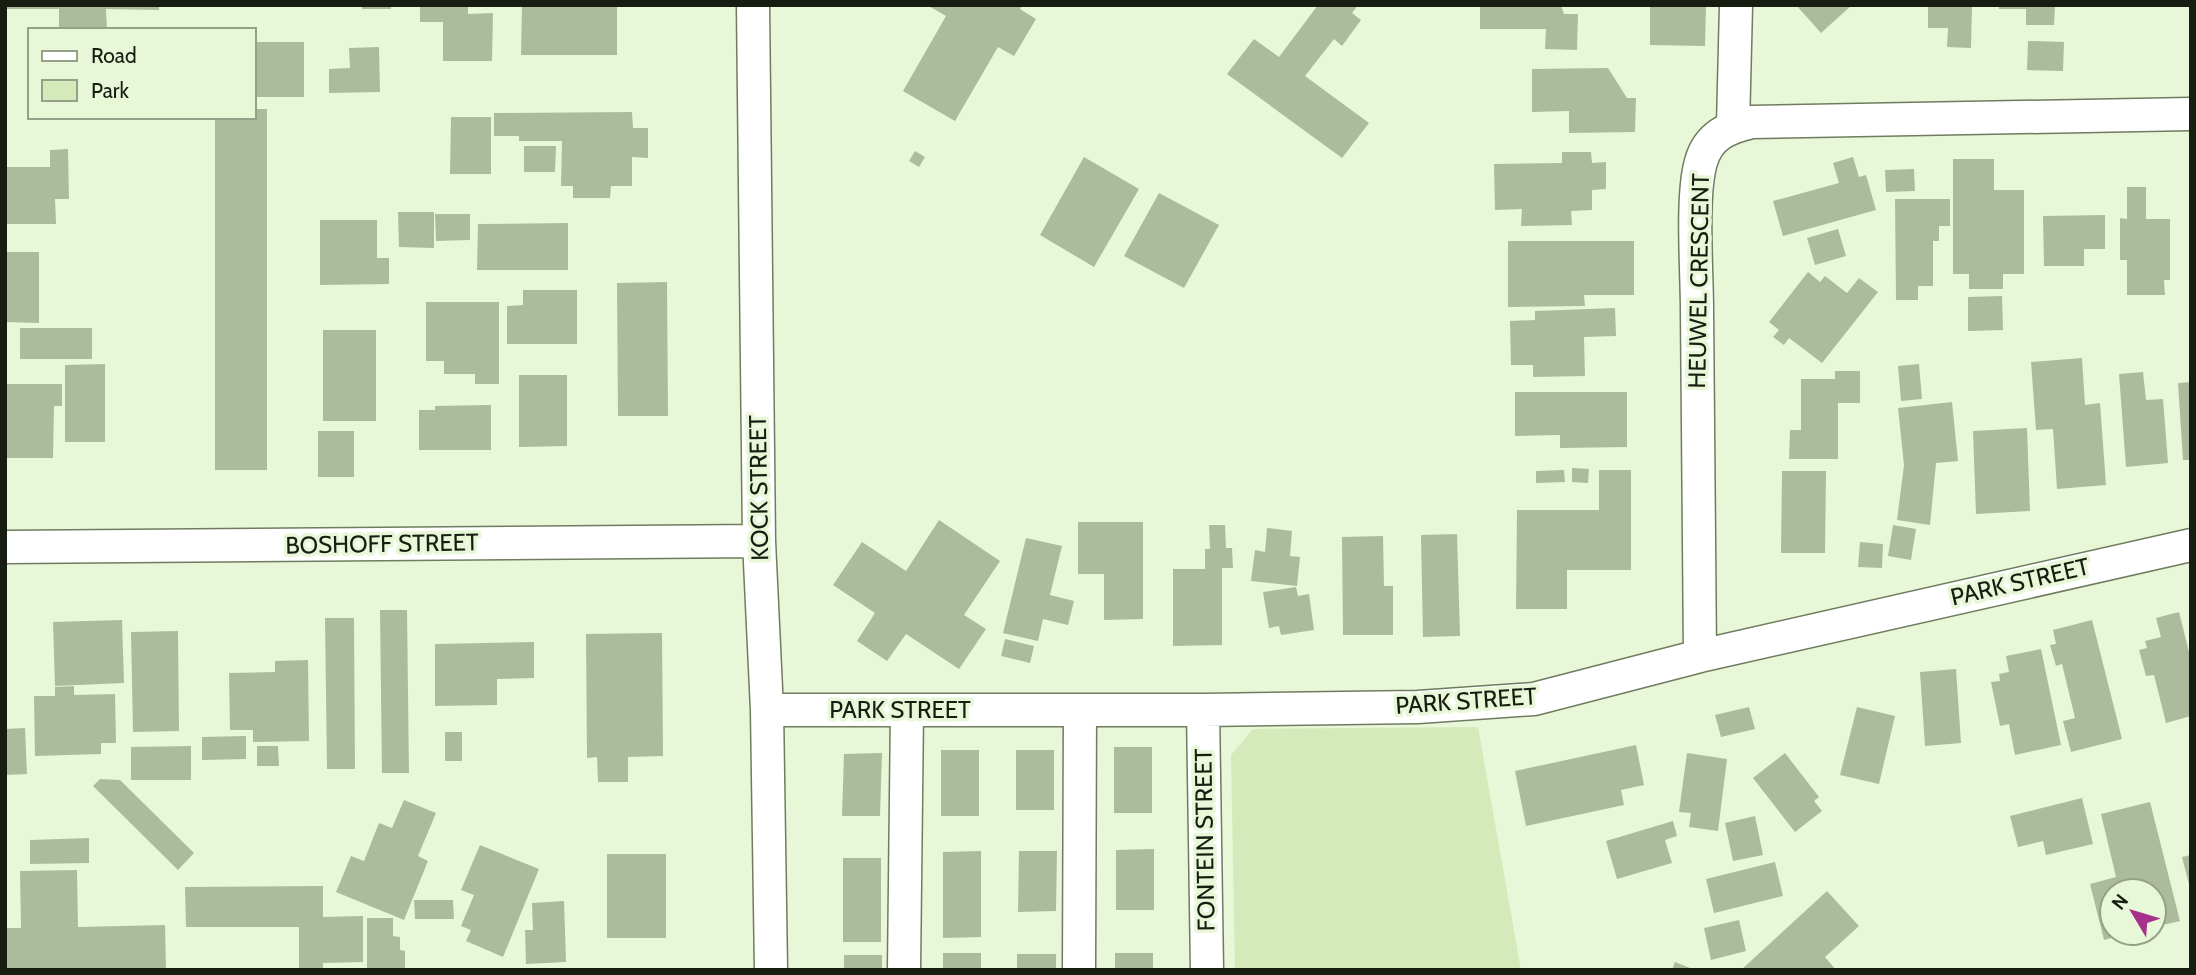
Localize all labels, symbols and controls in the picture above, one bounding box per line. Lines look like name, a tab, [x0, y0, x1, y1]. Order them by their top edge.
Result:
legend	[28, 28, 256, 119]
text: Road	[91, 43, 137, 68]
text: Park	[91, 78, 129, 103]
street label: HEUWEL CRESCENT	[1682, 173, 1715, 389]
street label: KOCK STREET	[743, 415, 774, 561]
street label: BOSHOFF STREET	[285, 527, 479, 560]
street label: PARK STREET	[1948, 551, 2092, 612]
street label: PARK STREET	[1394, 681, 1538, 720]
street label: PARK STREET	[829, 695, 971, 724]
street label: FONTEIN STREET	[1188, 748, 1221, 932]
north arrow	[2098, 877, 2168, 947]
text: N	[2107, 889, 2133, 914]

